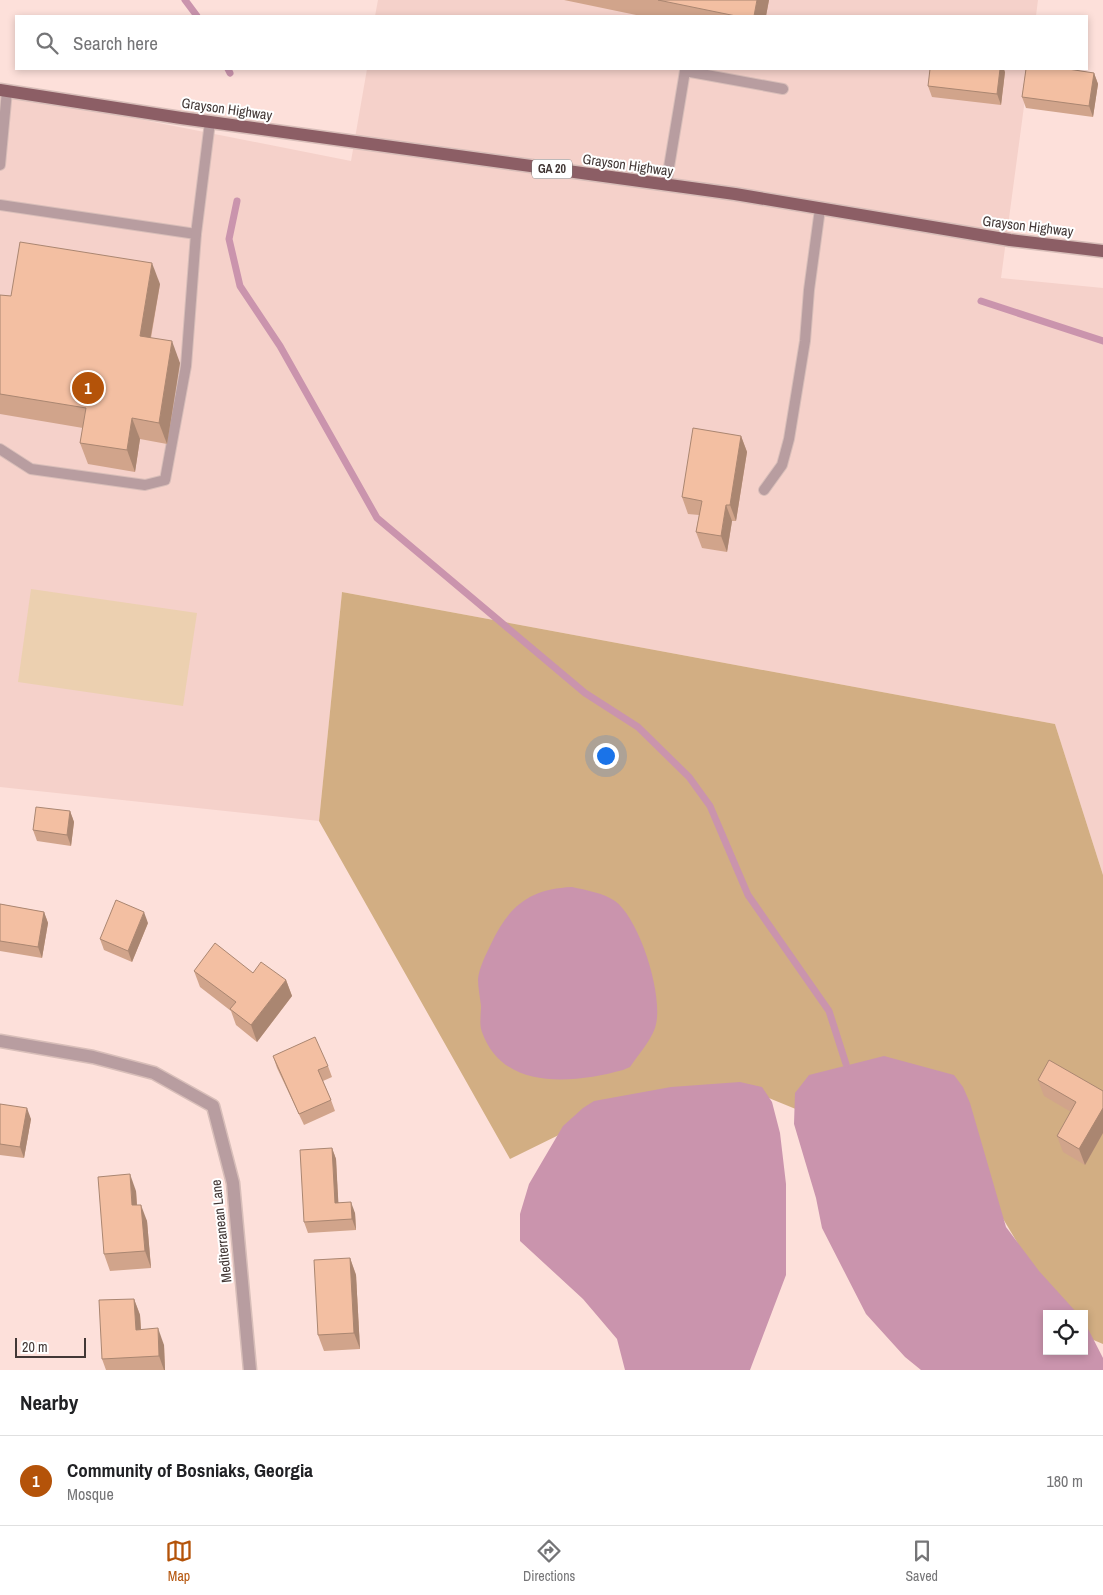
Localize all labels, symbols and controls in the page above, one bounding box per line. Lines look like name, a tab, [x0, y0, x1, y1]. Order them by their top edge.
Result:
search box	[15, 15, 1088, 70]
icon: search	[33, 29, 61, 57]
text: Search here	[73, 30, 158, 56]
street label: Grayson Highway	[181, 94, 274, 124]
street label: Grayson Highway	[582, 150, 675, 180]
road number: GA 20	[532, 160, 572, 178]
street label: Grayson Highway	[982, 212, 1075, 241]
pin: 1	[72, 369, 104, 407]
your location	[593, 743, 619, 769]
street label: Mediterranean Lane	[207, 1179, 235, 1283]
map controls	[1043, 1310, 1088, 1355]
button: locate	[1043, 1310, 1088, 1355]
scale bar	[15, 1335, 86, 1358]
text: 20 m	[22, 1338, 48, 1356]
text: Nearby	[20, 1388, 78, 1417]
text: Community of Bosniaks, Georgia	[67, 1457, 313, 1483]
text: 1	[32, 1470, 40, 1492]
text: 180 m	[1047, 1470, 1083, 1492]
text: Mosque	[67, 1483, 114, 1505]
tab: Map	[165, 1537, 193, 1585]
tab: Directions	[523, 1537, 575, 1585]
tab: Saved	[905, 1537, 938, 1585]

